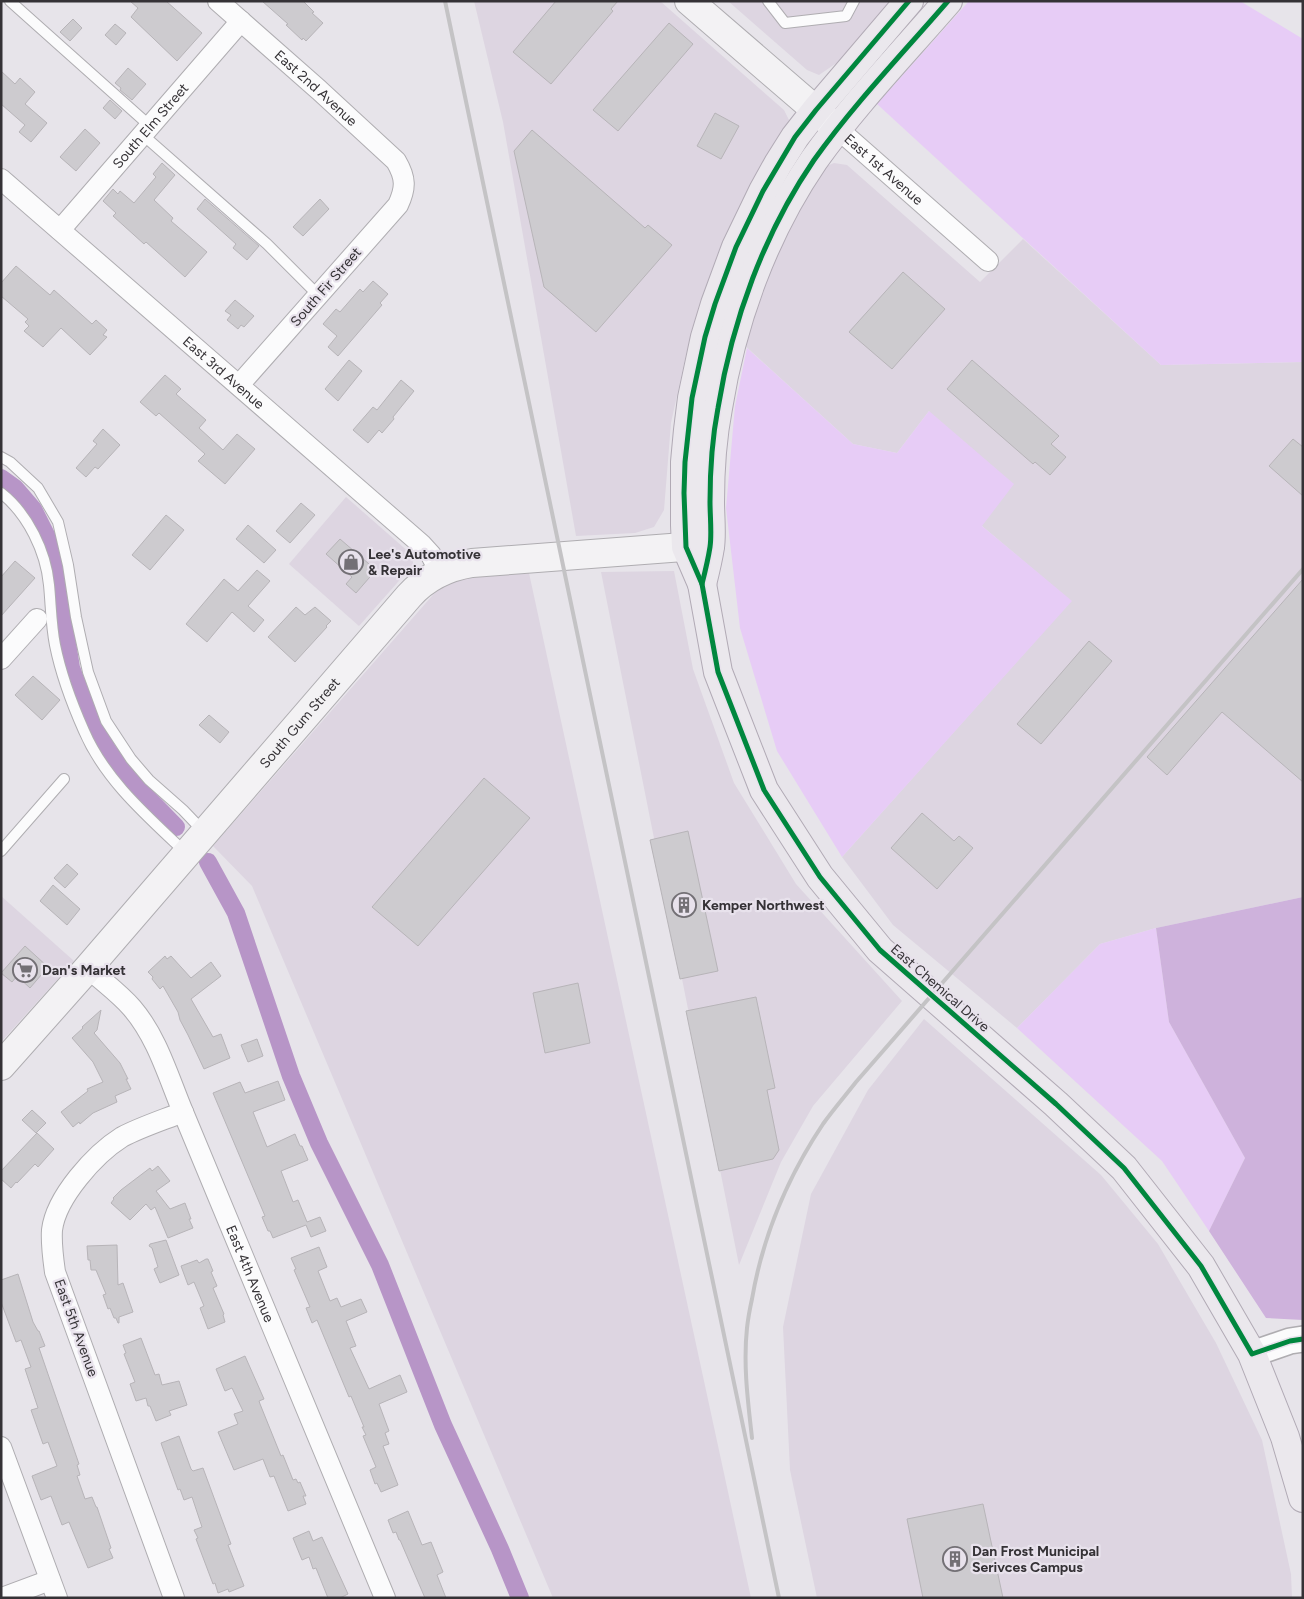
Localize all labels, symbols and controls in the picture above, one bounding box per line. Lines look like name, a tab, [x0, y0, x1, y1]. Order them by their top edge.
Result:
street label: East 2nd Avenue	[271, 46, 361, 130]
street label: South Elm Street	[109, 80, 192, 172]
street label: East 1st Avenue	[841, 130, 927, 209]
street label: South Fir Street	[287, 244, 365, 330]
street label: East 3rd Avenue	[180, 333, 268, 413]
place label: Lee's Automotive & Repair	[368, 546, 481, 579]
shop icon: Lee's Automotive & Repair	[338, 549, 364, 575]
street label: South Gum Street	[256, 674, 343, 772]
building icon: Kemper Northwest	[671, 892, 697, 918]
place label: Kemper Northwest	[702, 897, 825, 914]
street label: East Chemical Drive	[887, 941, 993, 1036]
supermarket icon: Dan's Market	[12, 957, 38, 983]
place label: Dan's Market	[42, 962, 126, 979]
street label: East 4th Avenue	[223, 1223, 278, 1325]
street label: East 5th Avenue	[50, 1277, 102, 1379]
place label: Dan Frost Municipal Serivces Campus	[972, 1543, 1099, 1576]
building icon: Dan Frost Municipal Serivces Campus	[942, 1546, 968, 1572]

